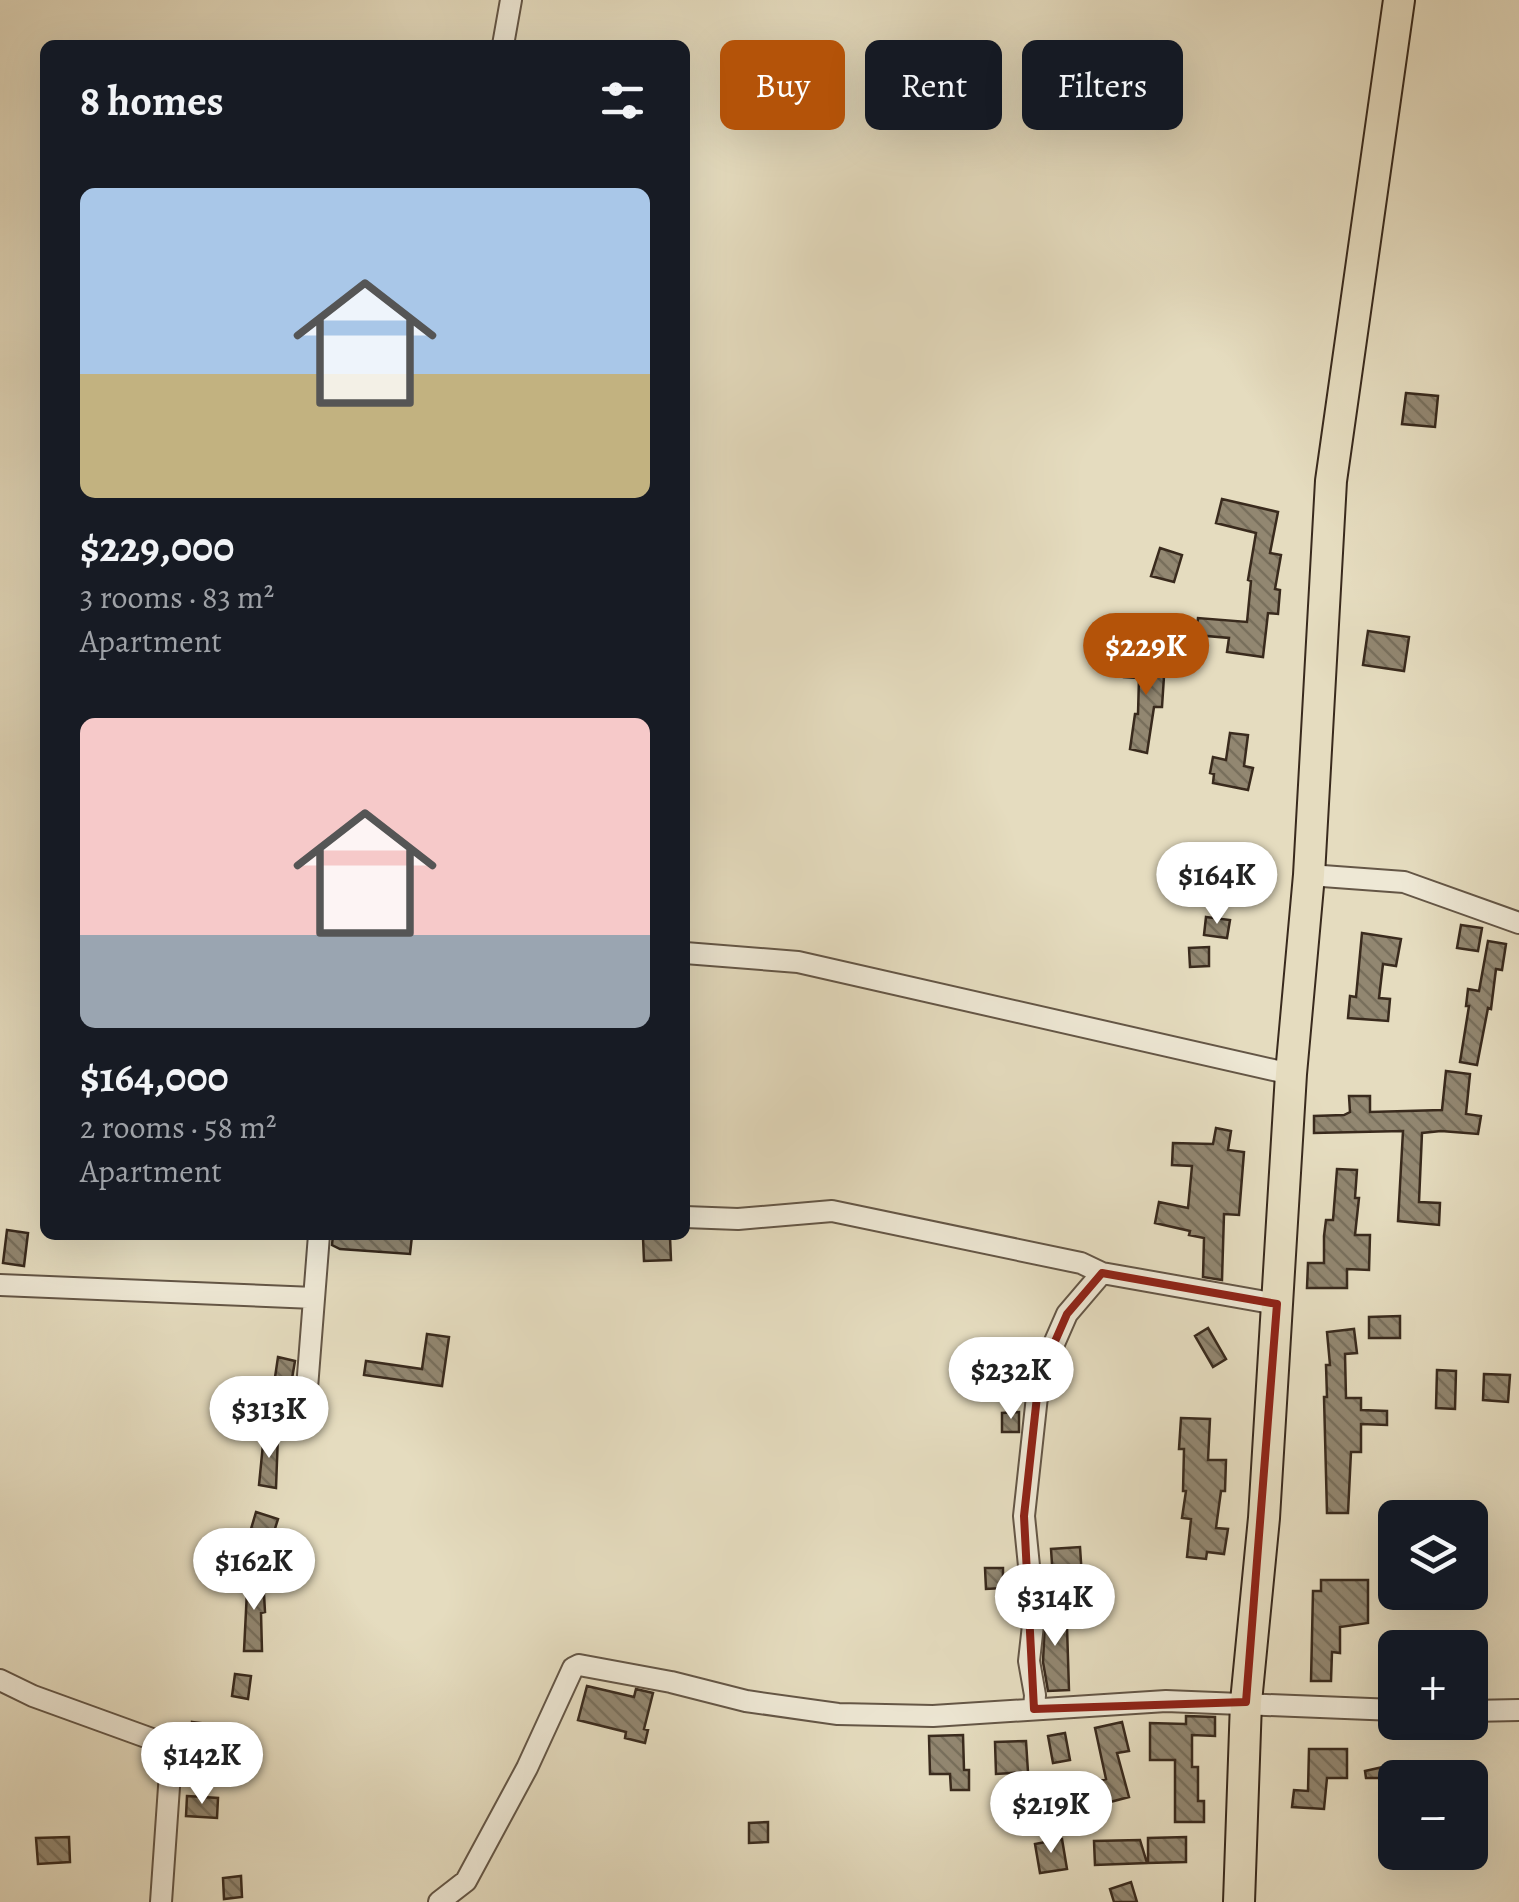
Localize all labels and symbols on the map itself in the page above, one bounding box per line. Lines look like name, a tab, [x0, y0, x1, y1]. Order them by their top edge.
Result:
pin: $229K	[1076, 613, 1216, 698]
pin: $164K	[1147, 842, 1287, 927]
pin: $232K	[941, 1337, 1081, 1422]
pin: $313K	[199, 1376, 339, 1461]
pin: $162K	[184, 1528, 324, 1613]
pin: $314K	[985, 1564, 1125, 1649]
pin: $142K	[132, 1722, 272, 1807]
pin: $219K	[981, 1771, 1121, 1856]

